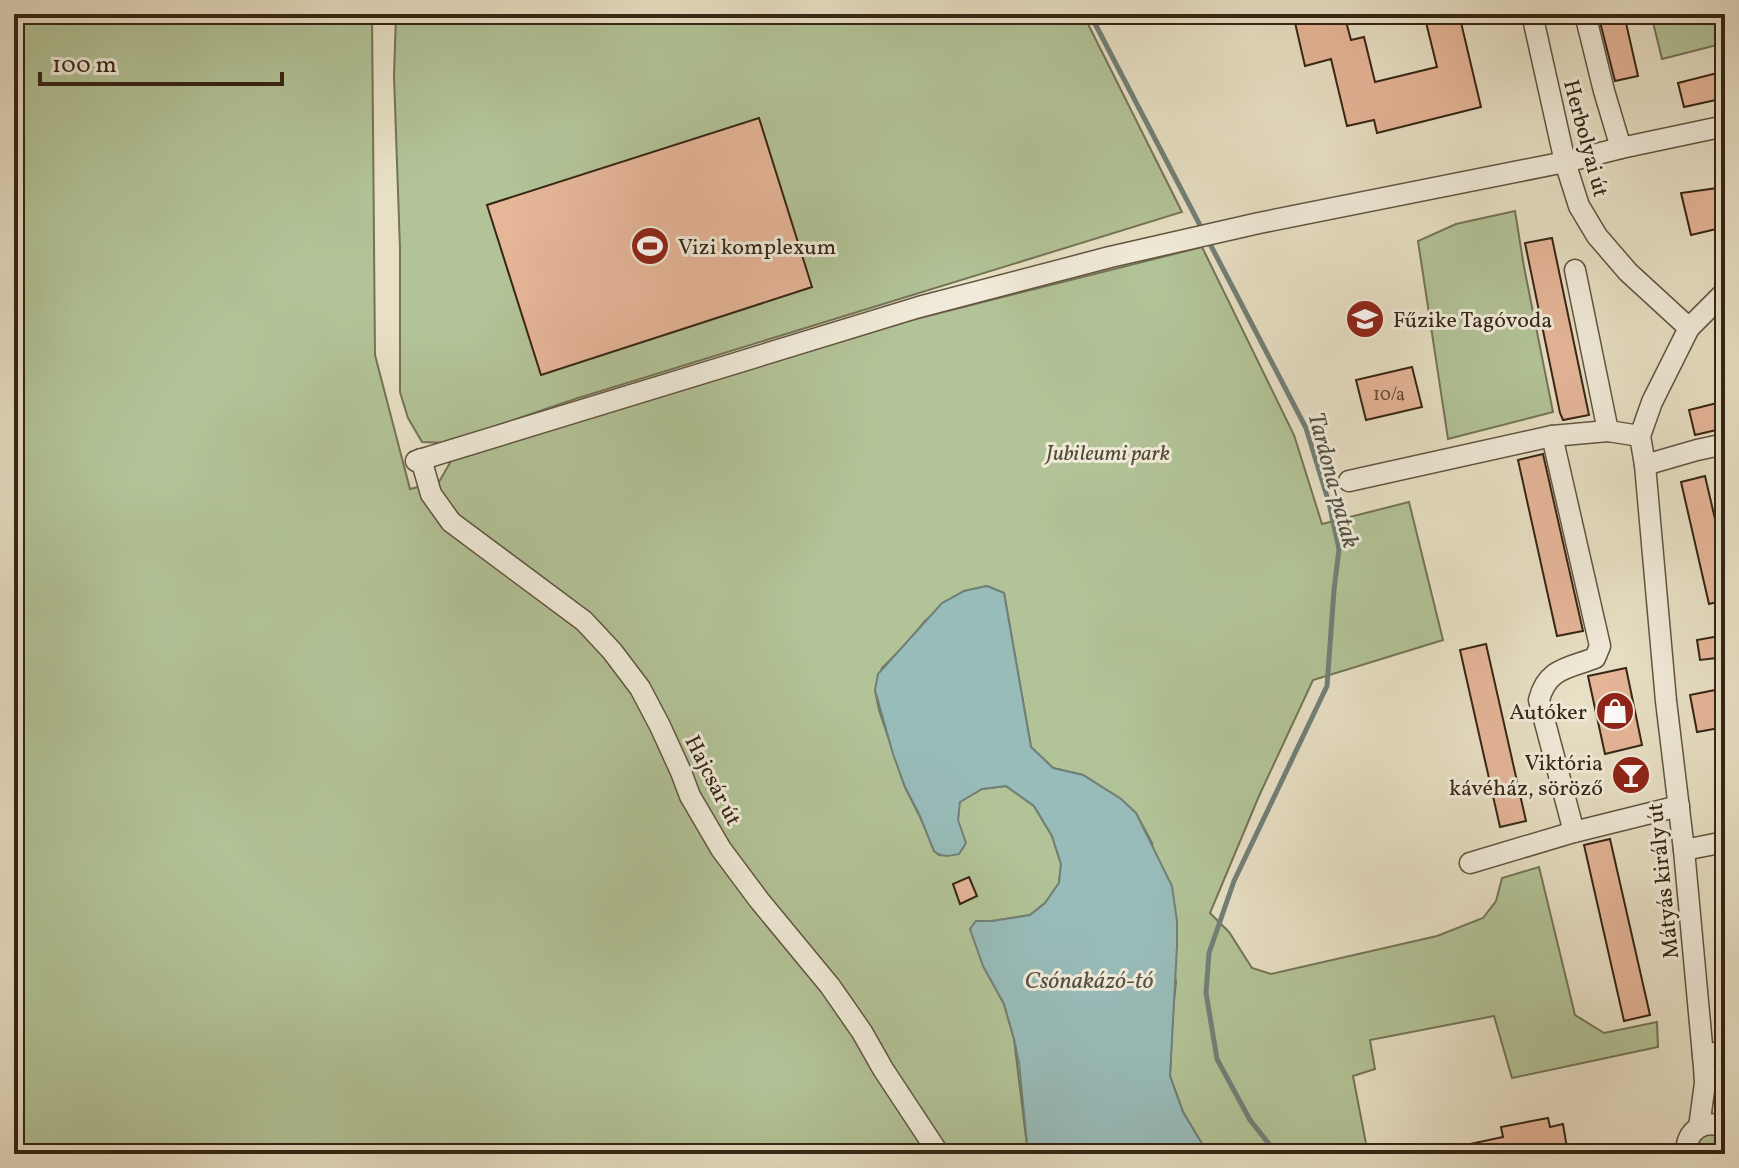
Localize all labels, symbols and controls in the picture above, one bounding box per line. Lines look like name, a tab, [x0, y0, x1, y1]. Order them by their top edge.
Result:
scale bar	[40, 36, 282, 86]
text: 100 m	[52, 49, 117, 83]
street label: Herbolyai út	[1554, 77, 1615, 201]
sports icon: Vizi komplexum	[629, 225, 671, 267]
place label: Vizi komplexum	[678, 233, 836, 264]
school or university icon: Fűzike Tagóvoda	[1344, 298, 1386, 340]
place label: Fűzike Tagóvoda	[1393, 306, 1552, 337]
house number: 10/a	[1373, 383, 1405, 408]
water label: Tardona-patak	[1298, 409, 1367, 552]
park label: Jubileumi park	[1044, 439, 1170, 470]
shop icon: Autóker	[1594, 690, 1636, 732]
place label: Autóker	[1509, 698, 1587, 729]
street label: Hajcsár út	[676, 731, 748, 832]
place label: Viktória kávéház, söröző	[1449, 749, 1603, 805]
bar icon: Viktória kávéház, söröző	[1610, 754, 1652, 796]
street label: Mátyás király út	[1641, 801, 1688, 960]
water label: Csónakázó-tó	[1024, 965, 1154, 999]

